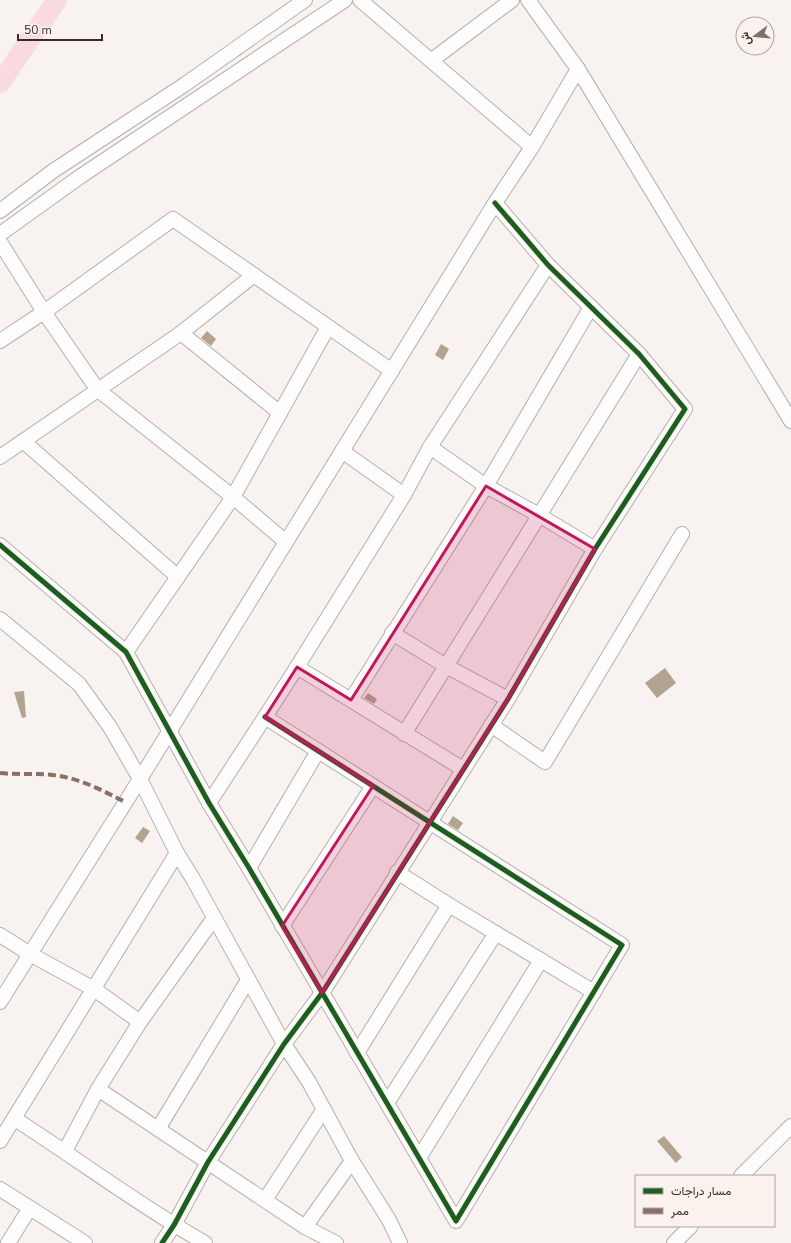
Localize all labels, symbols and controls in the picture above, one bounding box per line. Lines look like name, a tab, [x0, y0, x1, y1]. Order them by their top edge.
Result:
scale bar	[18, 16, 102, 42]
north arrow	[735, 16, 775, 56]
text: 50 m	[24, 22, 52, 38]
text: ش	[737, 30, 755, 47]
legend	[635, 1175, 775, 1227]
text: مسار دراجات	[671, 1183, 731, 1199]
text: ممر	[670, 1203, 689, 1219]

